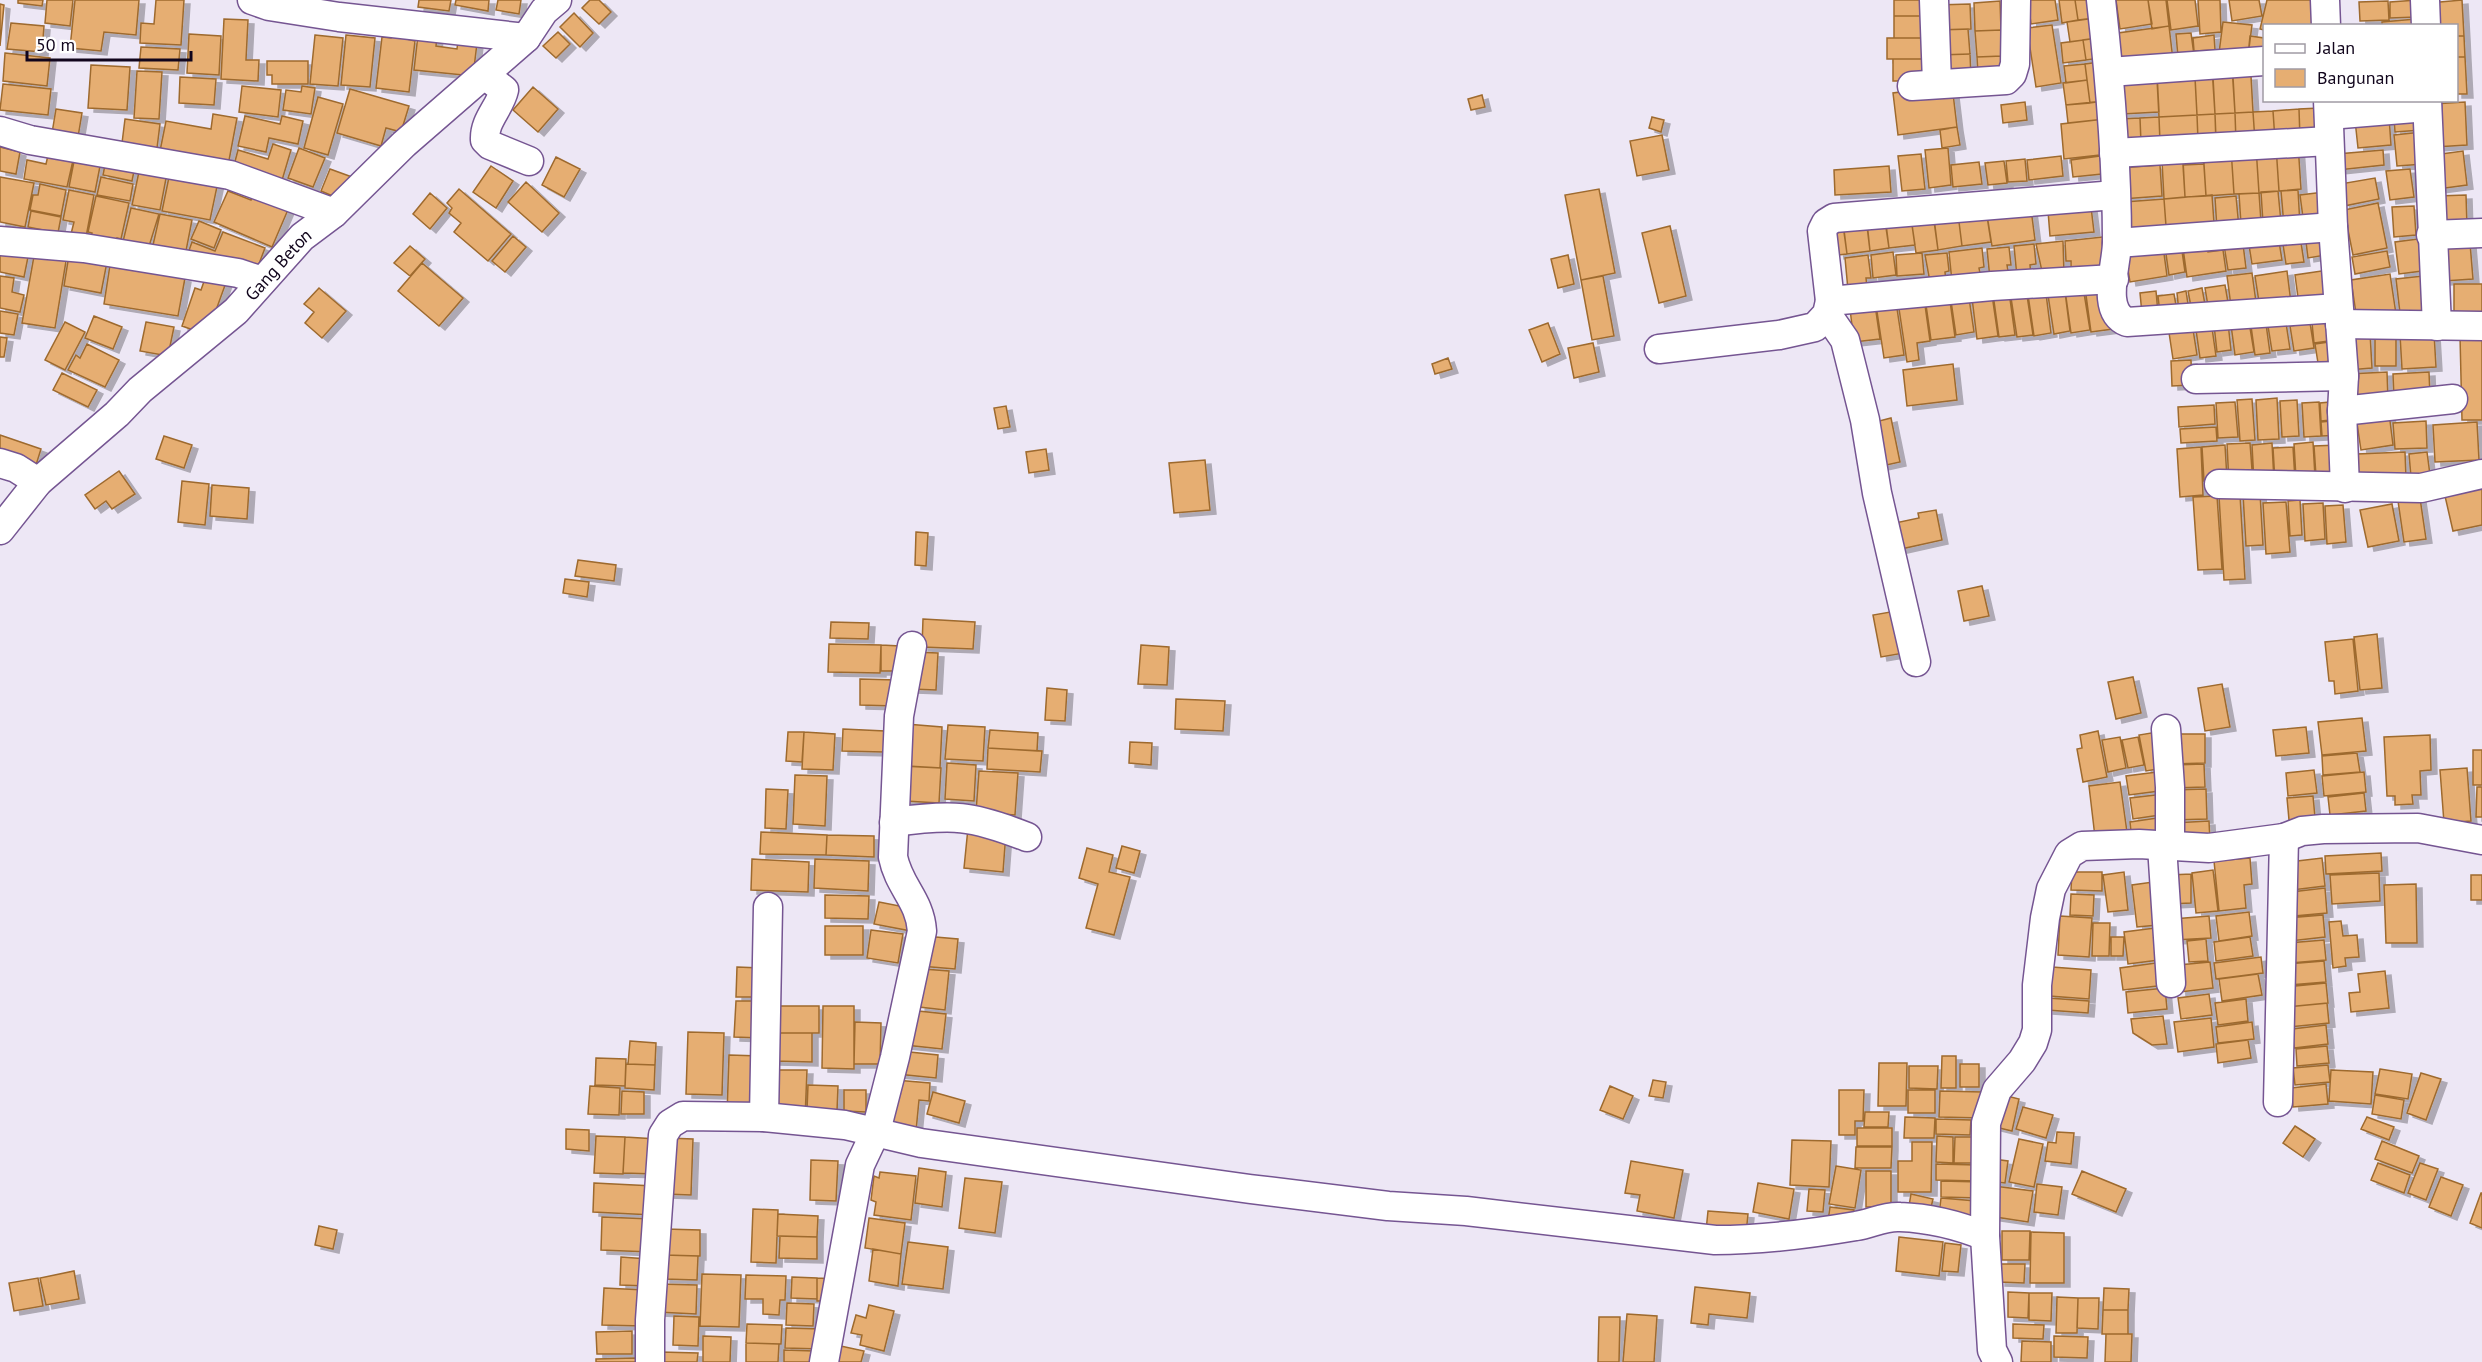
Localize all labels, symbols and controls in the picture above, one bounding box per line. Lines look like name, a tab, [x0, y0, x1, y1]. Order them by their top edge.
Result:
scale bar	[27, 24, 190, 62]
legend	[2263, 24, 2458, 102]
text: 50 m	[36, 33, 75, 56]
text: Jalan	[2316, 36, 2355, 59]
text: Bangunan	[2317, 66, 2394, 89]
street label: Gang Beton	[240, 223, 316, 305]

